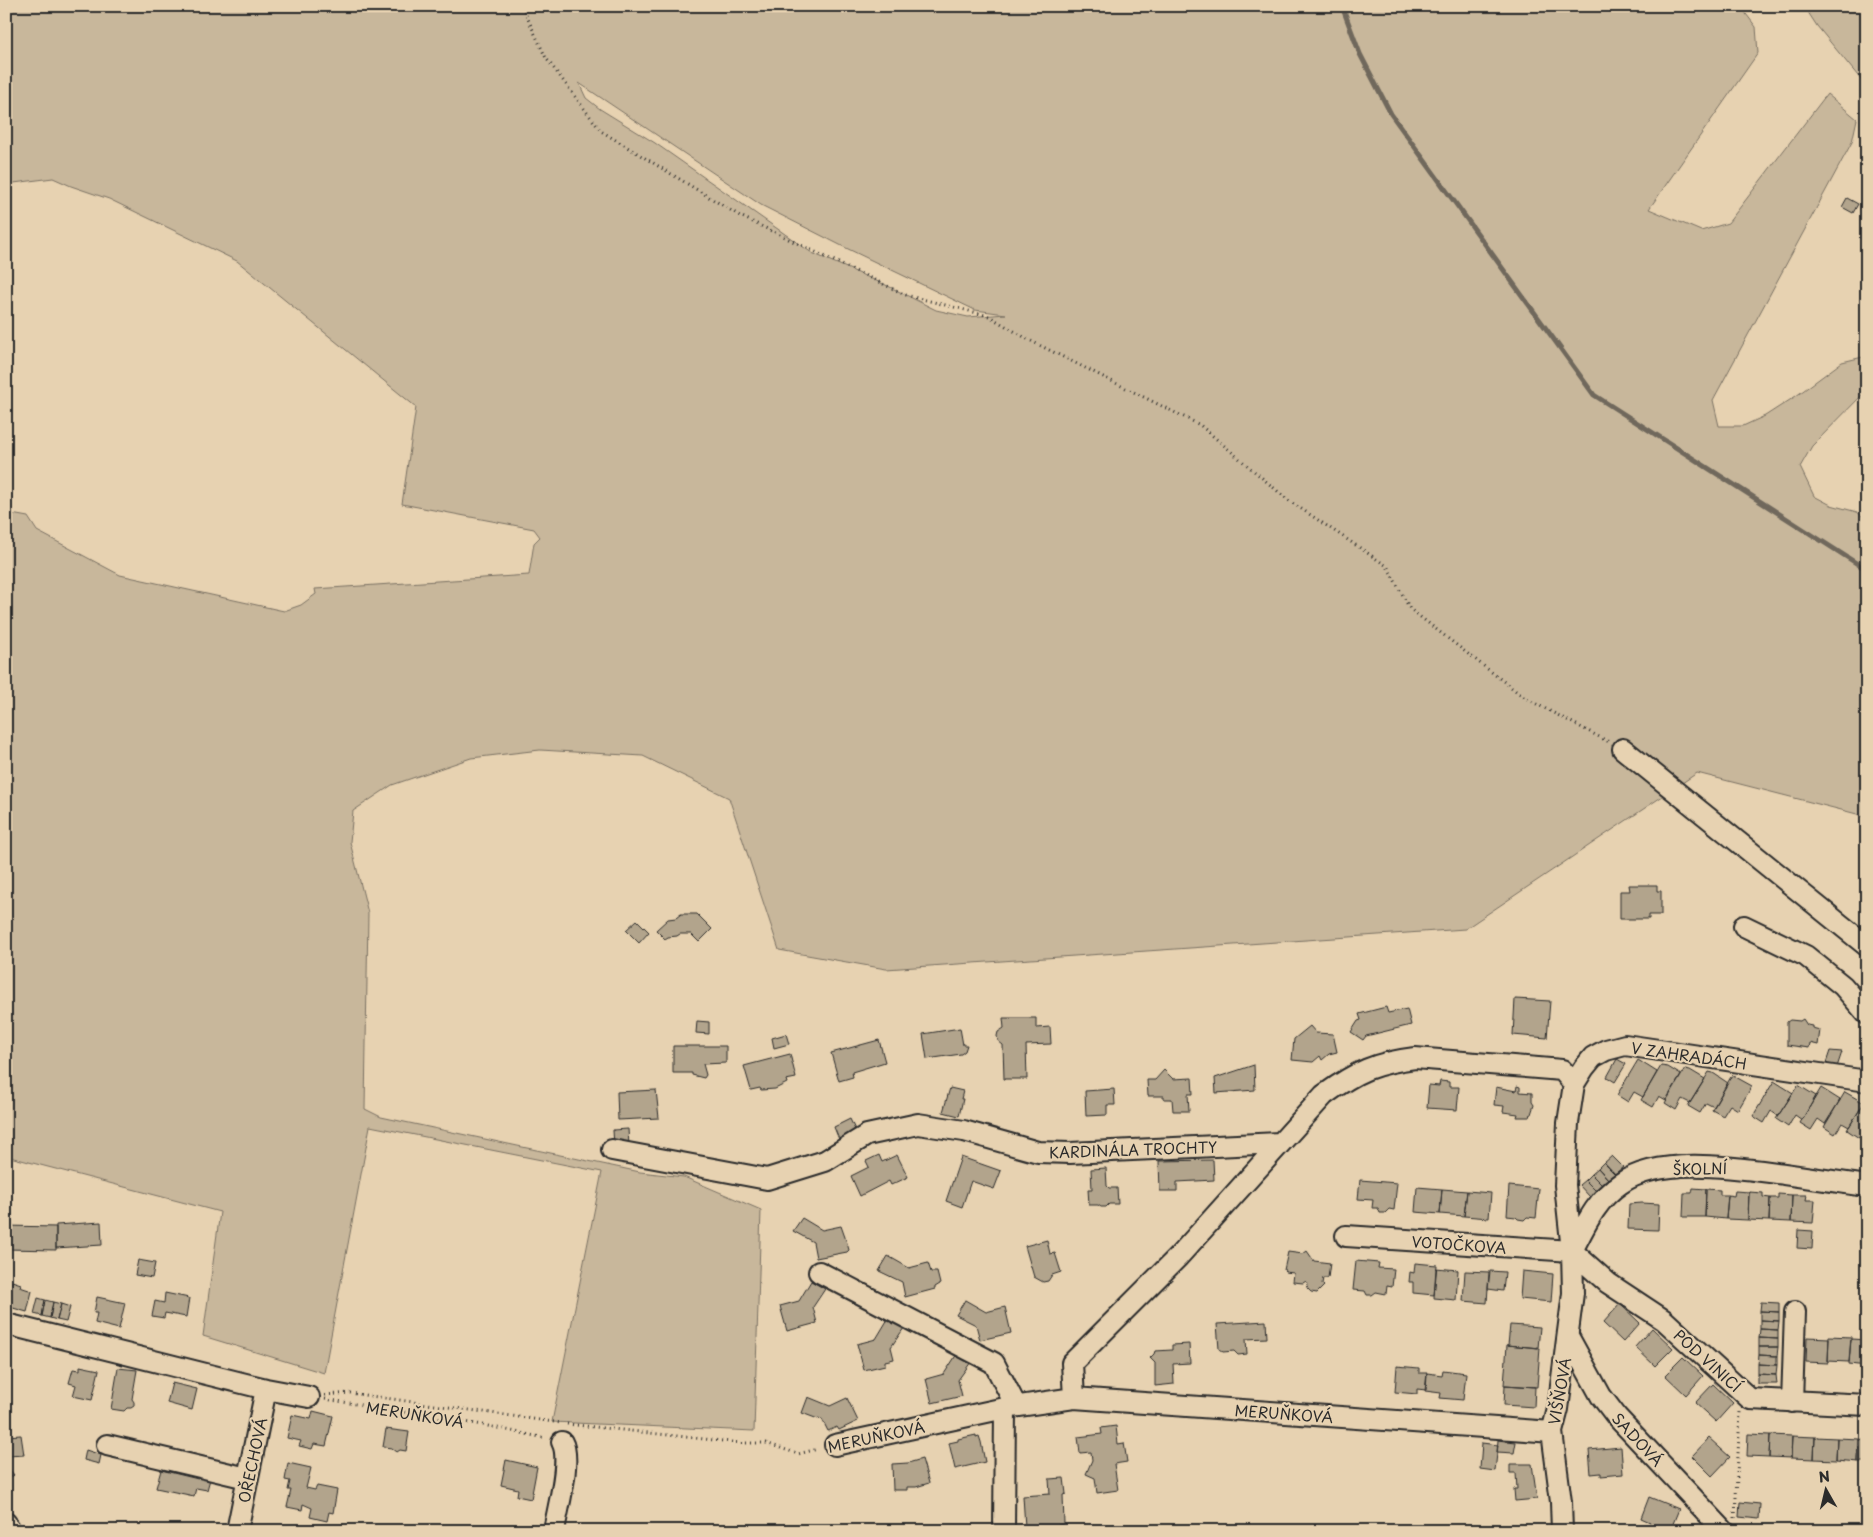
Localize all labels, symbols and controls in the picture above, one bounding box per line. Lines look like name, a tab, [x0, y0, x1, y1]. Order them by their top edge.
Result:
street label: V ZAHRADÁCH	[1630, 1036, 1748, 1074]
street label: KARDINÁLA TROCHTY	[1049, 1135, 1217, 1163]
street label: ŠKOLNÍ	[1672, 1156, 1728, 1180]
street label: VOTOČKOVA	[1411, 1229, 1507, 1259]
street label: POD VINICÍ	[1669, 1323, 1747, 1397]
street label: VIŠŇOVÁ	[1542, 1356, 1576, 1426]
street label: MERUŇKOVÁ	[364, 1395, 466, 1433]
street label: MERUŇKOVÁ	[1234, 1398, 1334, 1428]
street label: SADOVÁ	[1607, 1407, 1669, 1471]
street label: MERUŇKOVÁ	[825, 1414, 927, 1458]
street label: OŘECHOVÁ	[232, 1415, 272, 1505]
north arrow	[1800, 1464, 1850, 1514]
text: N	[1817, 1465, 1831, 1488]

